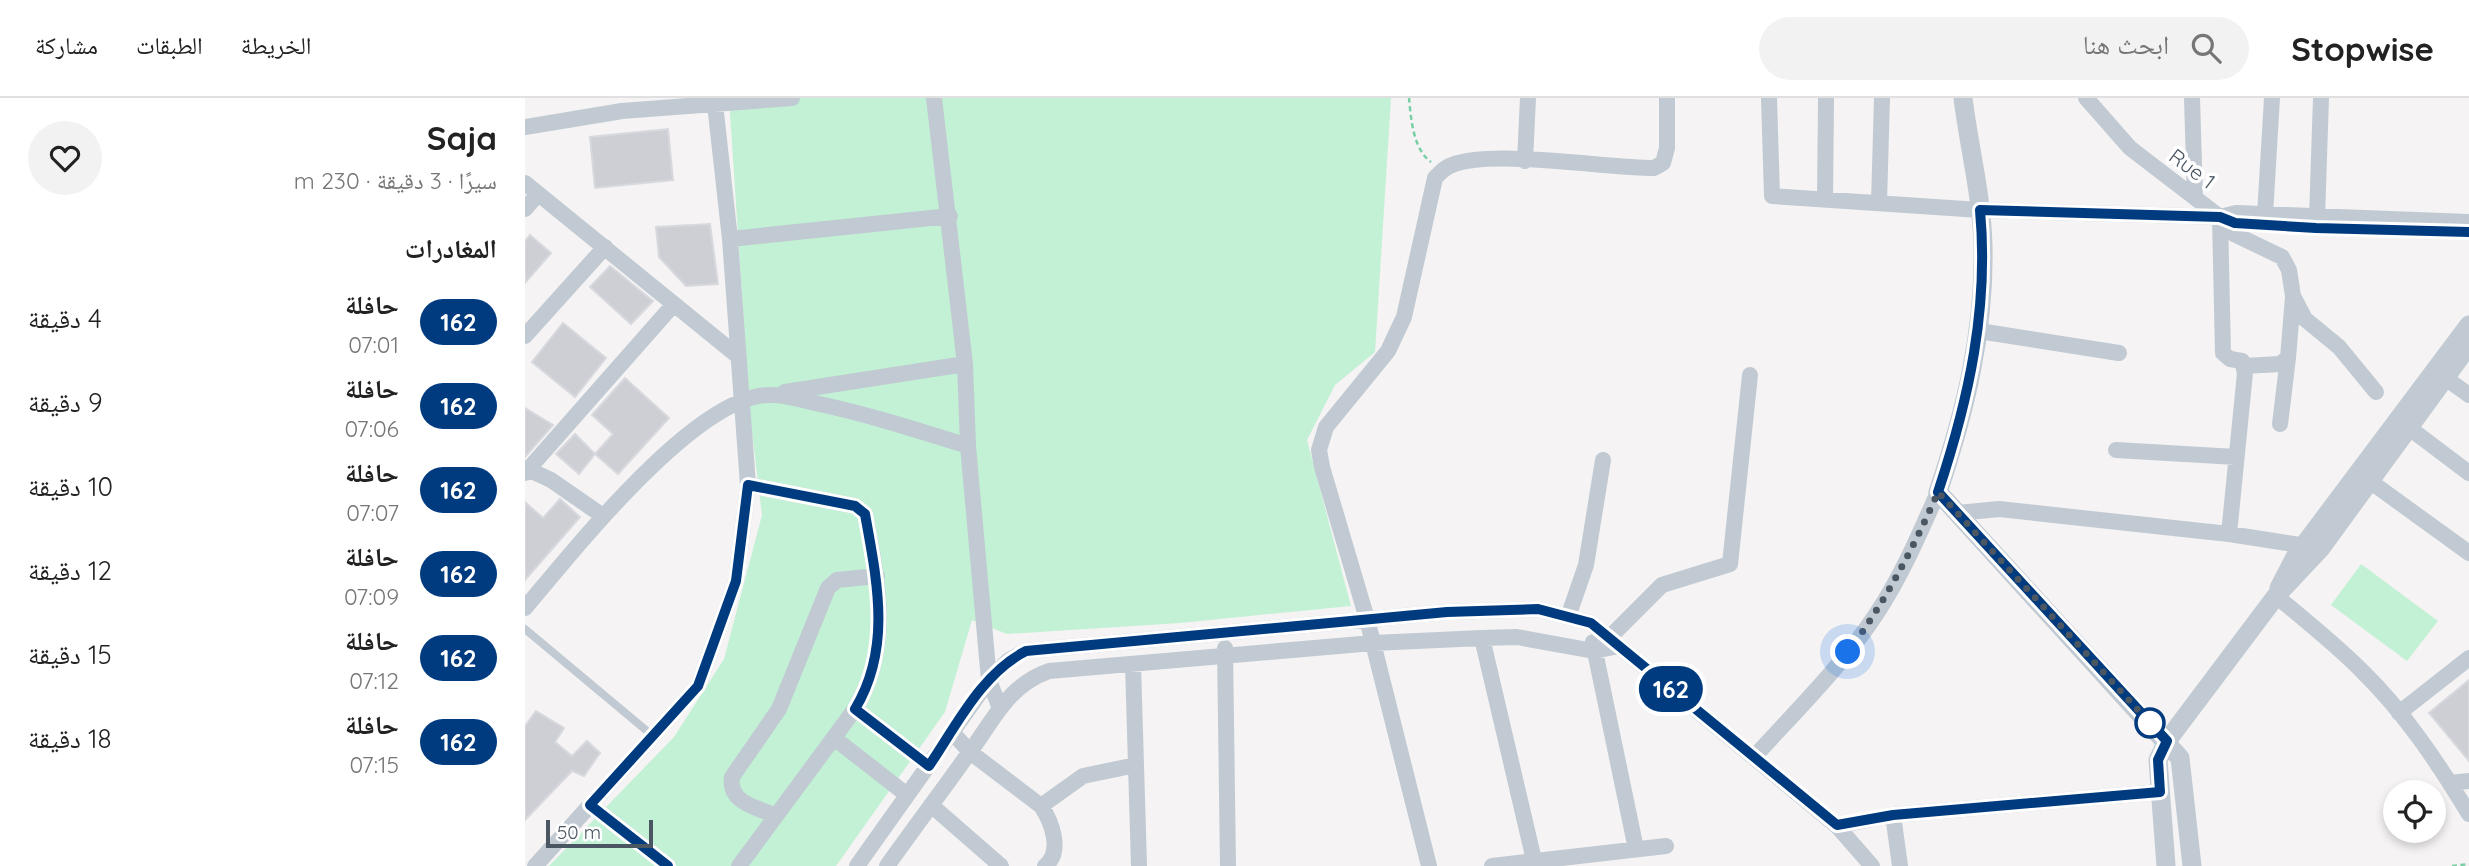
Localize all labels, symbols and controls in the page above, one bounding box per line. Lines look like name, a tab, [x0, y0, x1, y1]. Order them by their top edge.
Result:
search box	[1759, 17, 2249, 80]
text: ابحث هنا	[2083, 28, 2169, 61]
text: Stopwise	[2291, 28, 2434, 69]
icon: search	[2187, 29, 2225, 67]
text: مشاركة	[35, 30, 98, 60]
text: الطبقات	[136, 30, 203, 60]
text: الخريطة	[241, 30, 311, 60]
text: Saja	[427, 117, 497, 158]
button: heart	[28, 121, 102, 195]
street label: Rue 1	[2164, 142, 2221, 194]
text: سيرًا · 3 دقيقة · 230 m	[294, 166, 497, 195]
text: المغادرات	[405, 232, 497, 265]
text: حافلة	[345, 288, 399, 321]
text: 4 دقيقة	[28, 302, 102, 335]
text: 162	[440, 307, 477, 337]
text: 07:01	[348, 330, 399, 359]
text: حافلة	[345, 372, 399, 405]
text: 9 دقيقة	[28, 386, 102, 419]
text: 162	[440, 391, 477, 421]
text: 07:06	[344, 414, 399, 443]
text: حافلة	[345, 456, 399, 489]
text: 10 دقيقة	[28, 470, 113, 503]
text: 162	[440, 475, 477, 505]
text: 07:07	[346, 498, 399, 527]
text: حافلة	[345, 540, 399, 573]
text: 12 دقيقة	[28, 554, 112, 587]
text: 162	[440, 559, 477, 589]
text: 07:09	[344, 582, 399, 611]
text: حافلة	[345, 624, 399, 657]
your location	[1830, 634, 1865, 669]
text: 15 دقيقة	[28, 638, 112, 671]
text: 162	[440, 643, 477, 673]
text: 07:12	[349, 666, 399, 695]
line badge: 162	[1631, 666, 1711, 712]
text: 162	[1653, 674, 1689, 704]
text: حافلة	[345, 708, 399, 741]
unlabelled marker	[2135, 708, 2165, 738]
text: 18 دقيقة	[28, 722, 112, 755]
text: 162	[440, 727, 477, 757]
text: 07:15	[349, 750, 399, 779]
map controls	[2383, 780, 2446, 843]
button: locate	[2383, 780, 2446, 843]
scale bar	[546, 817, 653, 849]
text: 50 m	[557, 820, 601, 844]

